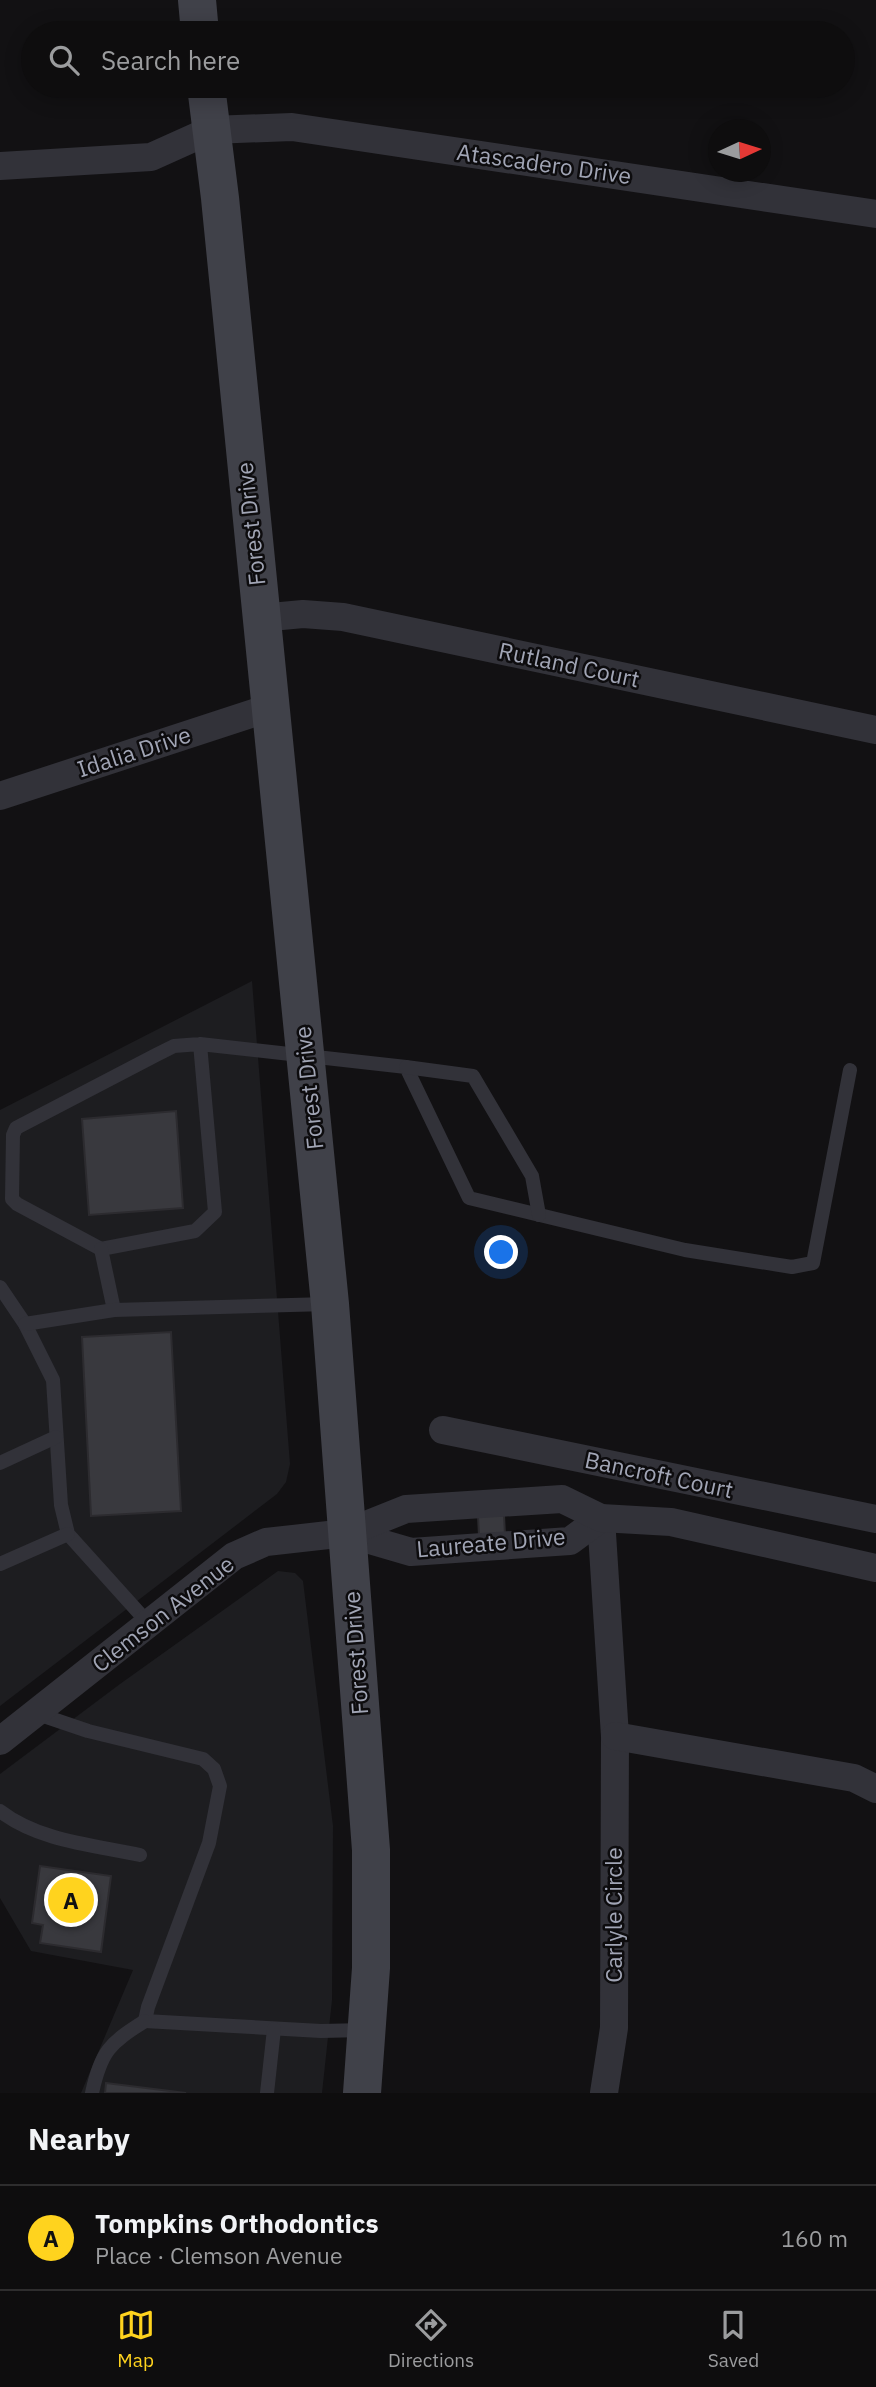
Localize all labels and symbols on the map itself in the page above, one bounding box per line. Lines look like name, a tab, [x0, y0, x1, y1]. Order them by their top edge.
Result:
north arrow	[708, 119, 771, 182]
street label: Atascadero Drive	[455, 136, 633, 190]
street label: Forest Drive	[229, 461, 271, 587]
street label: Rutland Court	[496, 634, 642, 694]
street label: Idalia Drive	[73, 719, 194, 784]
street label: Forest Drive	[287, 1025, 329, 1151]
your location	[484, 1235, 518, 1269]
street label: Bancroft Court	[582, 1444, 736, 1504]
street label: Laureate Drive	[415, 1521, 567, 1563]
street label: Clemson Avenue	[85, 1548, 240, 1678]
street label: Forest Drive	[336, 1590, 374, 1716]
street label: Carlyle Circle	[598, 1847, 628, 1983]
pin: A	[48, 1874, 94, 1926]

